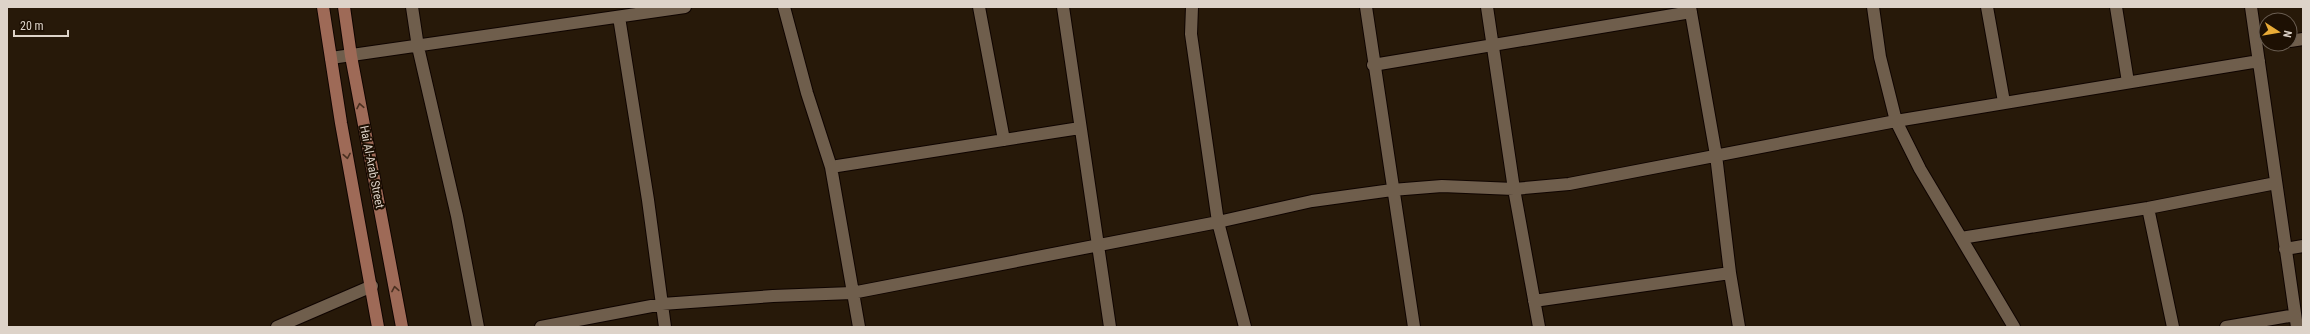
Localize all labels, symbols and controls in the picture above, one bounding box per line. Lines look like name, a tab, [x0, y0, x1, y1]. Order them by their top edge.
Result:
scale bar	[14, 12, 68, 38]
north arrow	[2258, 12, 2298, 52]
text: 20 m	[20, 19, 44, 33]
text: N	[2280, 29, 2294, 39]
one-way arrow	[357, 103, 365, 109]
street label: Hai Al-Arab Street	[357, 124, 387, 210]
one-way arrow	[342, 153, 351, 159]
one-way arrow	[392, 285, 400, 292]

